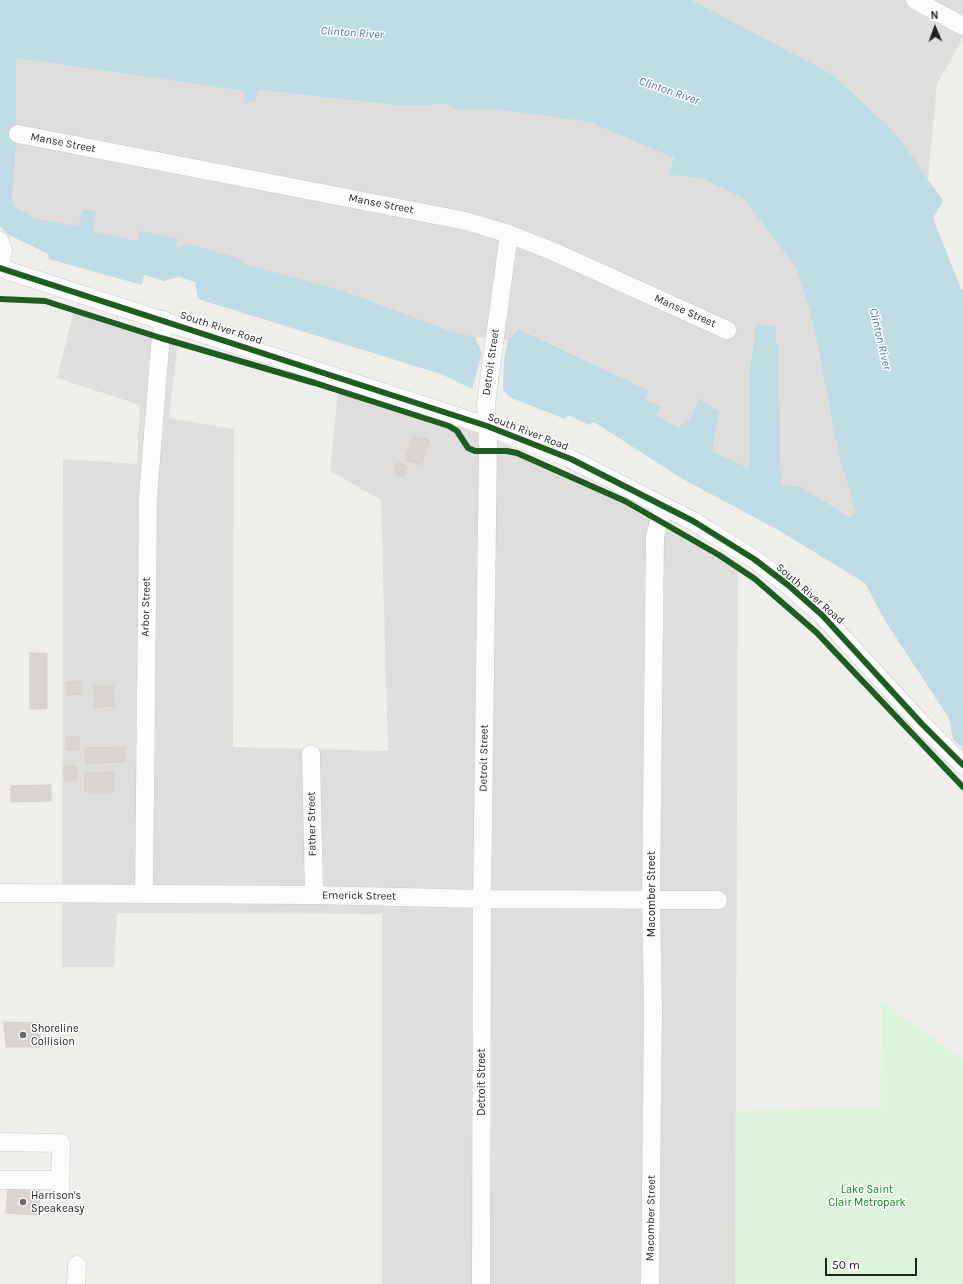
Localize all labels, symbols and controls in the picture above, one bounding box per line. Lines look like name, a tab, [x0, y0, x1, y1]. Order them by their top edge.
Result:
north arrow	[915, 8, 955, 48]
text: N	[930, 9, 939, 22]
water label: Clinton River	[320, 24, 384, 42]
water label: Clinton River	[637, 74, 701, 108]
street label: Manse Street	[29, 130, 97, 156]
street label: Manse Street	[347, 191, 415, 217]
street label: Manse Street	[652, 291, 718, 331]
water label: Clinton River	[866, 307, 894, 371]
street label: South River Road	[178, 308, 264, 348]
street label: Detroit Street	[480, 328, 502, 396]
street label: South River Road	[486, 410, 570, 454]
street label: South River Road	[773, 561, 847, 627]
street label: Arbor Street	[139, 577, 153, 637]
street label: Detroit Street	[477, 724, 491, 792]
street label: Father Street	[305, 792, 319, 856]
street label: Macomber Street	[645, 851, 659, 937]
street label: Emerick Street	[322, 889, 396, 903]
place label: Shoreline Collision	[31, 1022, 79, 1048]
marker: Shoreline Collision	[18, 1030, 28, 1040]
street label: Detroit Street	[475, 1048, 489, 1116]
street label: Macomber Street	[644, 1175, 658, 1261]
park label: Lake Saint Clair Metropark	[828, 1183, 906, 1209]
place label: Harrison's Speakeasy	[31, 1189, 84, 1215]
marker: Harrison's Speakeasy	[18, 1197, 28, 1207]
scale bar	[827, 1250, 919, 1276]
text: 50 m	[832, 1258, 860, 1272]

